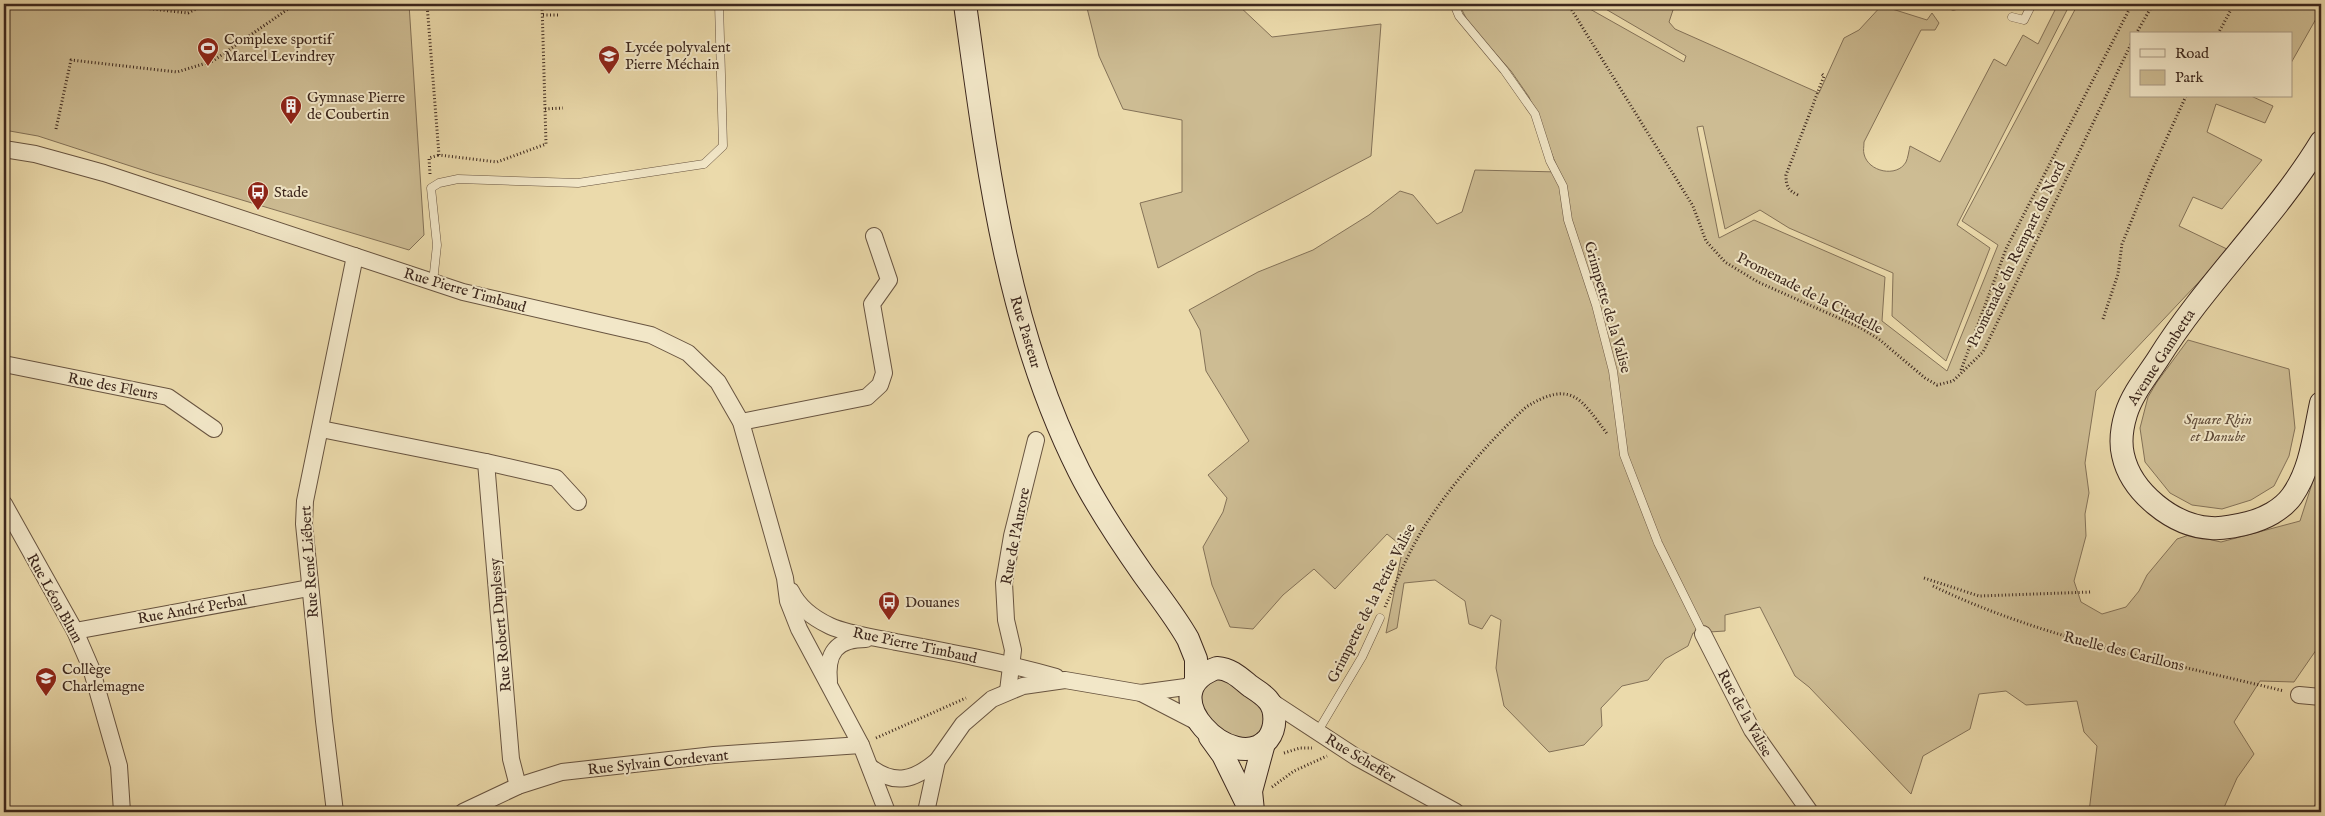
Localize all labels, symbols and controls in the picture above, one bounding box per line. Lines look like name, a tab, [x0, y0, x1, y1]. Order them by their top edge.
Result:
place label: Complexe sportif Marcel Levindrey	[224, 30, 336, 66]
legend	[2130, 32, 2292, 98]
sports icon: Complexe sportif Marcel Levindrey	[196, 36, 220, 67]
place label: Lycée polyvalent Pierre Méchain	[625, 38, 731, 74]
school or university icon: Lycée polyvalent Pierre Méchain	[597, 44, 621, 75]
text: Road	[2175, 44, 2210, 63]
text: Park	[2175, 68, 2205, 87]
place label: Gymnase Pierre de Coubertin	[307, 88, 405, 124]
building icon: Gymnase Pierre de Coubertin	[279, 94, 303, 125]
street label: Promenade du Rempart du Nord	[1963, 158, 2070, 350]
bus stop icon: Stade	[246, 180, 270, 211]
place label: Stade	[274, 183, 308, 202]
street label: Grimpette de la Valise	[1580, 239, 1635, 375]
street label: Promenade de la Citadelle	[1734, 248, 1886, 339]
street label: Rue Pierre Timbaud	[401, 264, 529, 317]
street label: Rue Pasteur	[1005, 294, 1046, 371]
street label: Avenue Gambetta	[2123, 305, 2200, 410]
street label: Rue des Fleurs	[66, 368, 160, 405]
park label: Square Rhin et Danube	[2184, 410, 2252, 446]
street label: Rue de l'Aurore	[997, 486, 1034, 586]
street label: Rue René Liébert	[296, 505, 323, 619]
street label: Grimpette de la Petite Valise	[1323, 520, 1420, 686]
street label: Rue Léon Blum	[22, 550, 87, 647]
street label: Rue Robert Duplessy	[485, 557, 516, 693]
street label: Rue André Perbal	[136, 590, 249, 628]
bus stop icon: Douanes	[877, 590, 901, 621]
place label: Douanes	[905, 593, 959, 612]
street label: Rue Pierre Timbaud	[851, 623, 980, 668]
street label: Ruelle des Carillons	[2061, 627, 2186, 676]
place label: Collège Charlemagne	[62, 660, 145, 696]
school or university icon: Collège Charlemagne	[34, 666, 58, 697]
street label: Rue de la Valise	[1713, 666, 1776, 760]
street label: Rue Scheffer	[1322, 730, 1400, 787]
street label: Rue Sylvain Cordevant	[587, 746, 729, 779]

